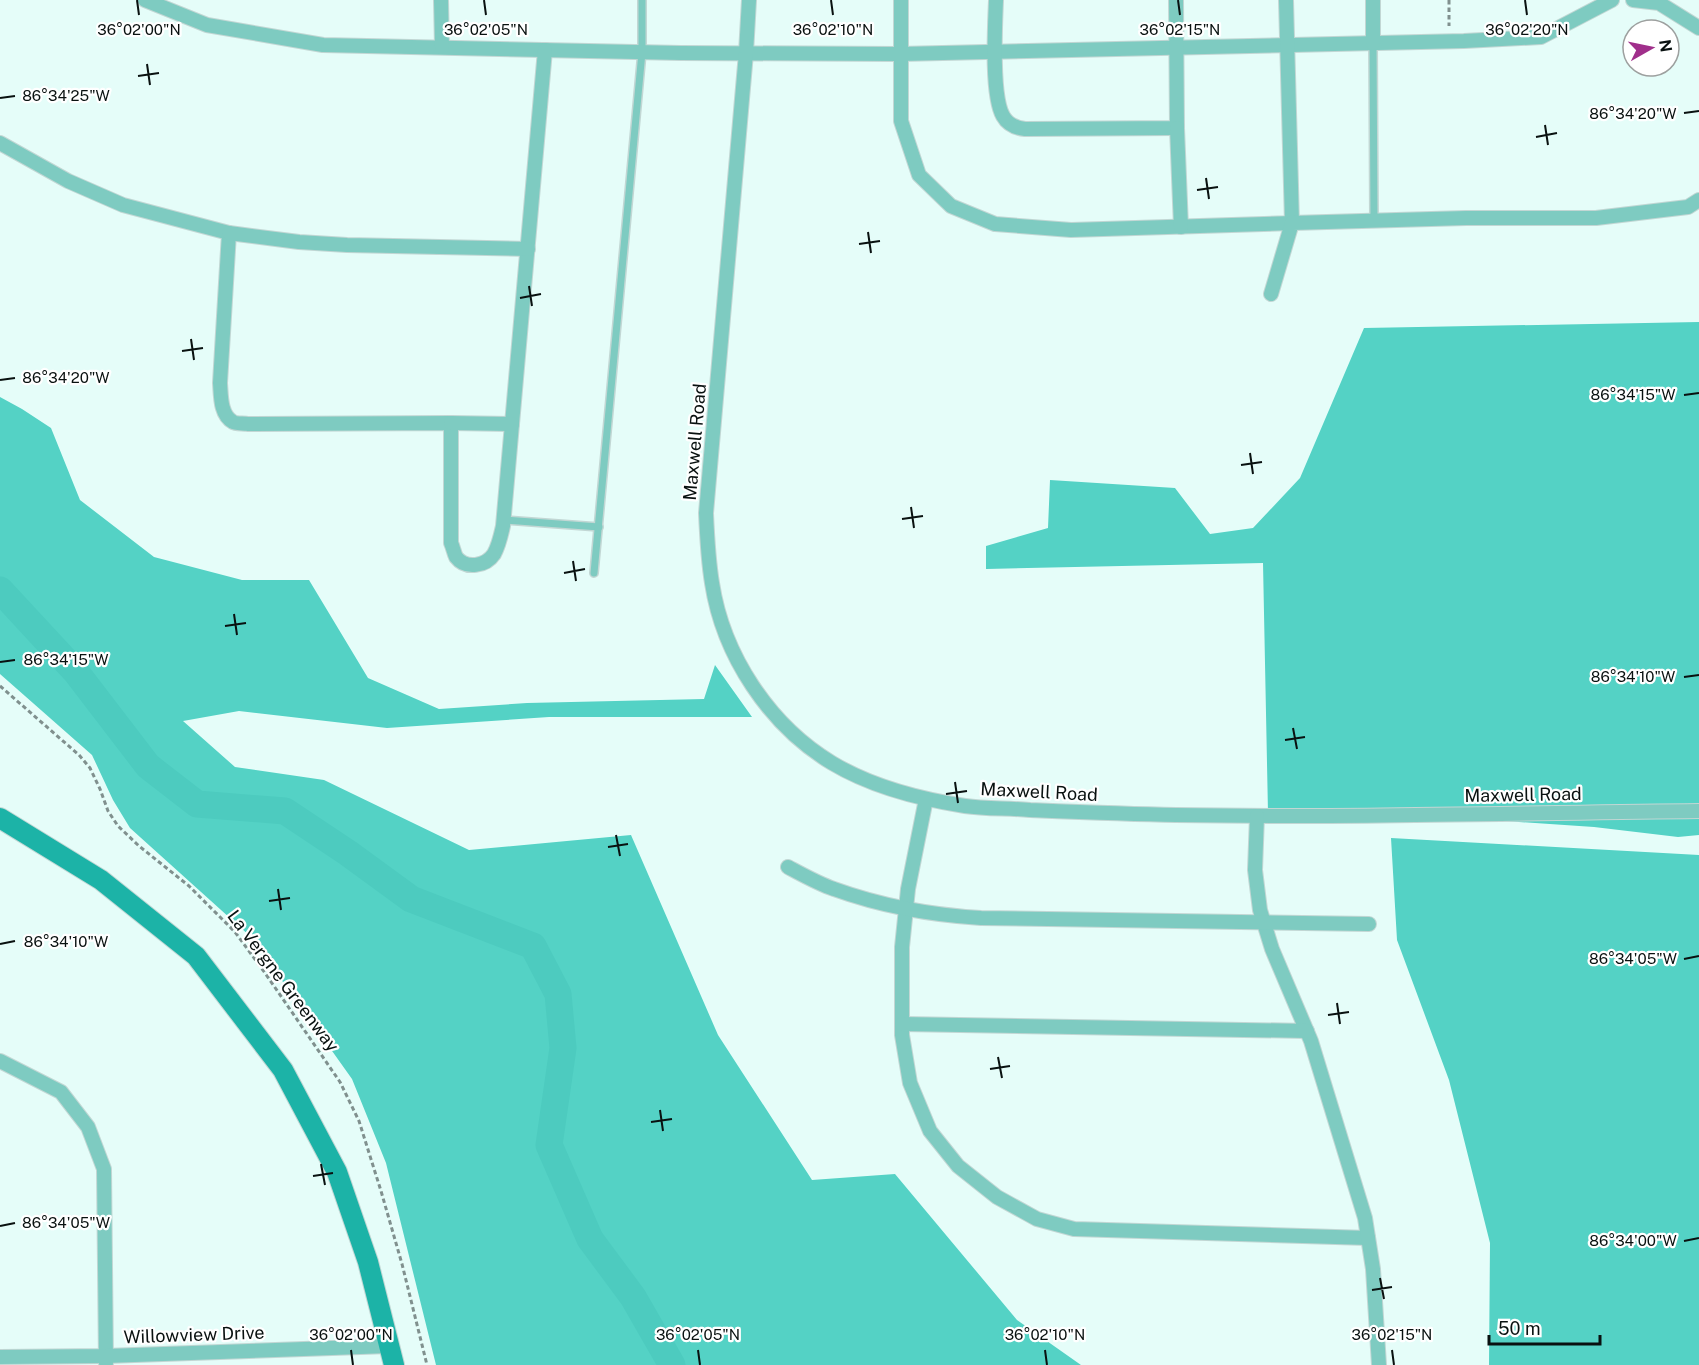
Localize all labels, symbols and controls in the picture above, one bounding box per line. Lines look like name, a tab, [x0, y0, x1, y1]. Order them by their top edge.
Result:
north arrow	[1621, 18, 1681, 78]
text: 36°02'00"N	[97, 21, 181, 38]
text: 36°02'05"N	[444, 21, 528, 38]
text: 36°02'10"N	[793, 21, 873, 38]
text: 36°02'15"N	[1140, 21, 1220, 38]
text: 36°02'20"N	[1485, 21, 1569, 38]
text: N	[1655, 38, 1676, 53]
text: 86°34'25"W	[22, 87, 110, 104]
text: 86°34'20"W	[1589, 105, 1677, 122]
text: 86°34'20"W	[22, 369, 110, 386]
street label: Maxwell Road	[679, 383, 710, 501]
text: 86°34'15"W	[1591, 386, 1675, 403]
text: 86°34'15"W	[24, 651, 108, 668]
text: 86°34'10"W	[1591, 668, 1675, 685]
street label: Maxwell Road	[980, 778, 1098, 805]
street label: Maxwell Road	[1464, 783, 1582, 806]
street label: La Vergne Greenway	[223, 906, 344, 1056]
text: 86°34'10"W	[24, 933, 108, 950]
text: 86°34'05"W	[1589, 950, 1677, 967]
text: 86°34'05"W	[22, 1214, 110, 1231]
text: 86°34'00"W	[1589, 1232, 1677, 1249]
scale bar	[1489, 1308, 1600, 1346]
text: 50 m	[1498, 1318, 1541, 1339]
street label: Willowview Drive	[123, 1322, 265, 1347]
text: 36°02'00"N	[309, 1326, 393, 1343]
text: 36°02'05"N	[656, 1326, 740, 1343]
text: 36°02'10"N	[1005, 1326, 1085, 1343]
text: 36°02'15"N	[1352, 1326, 1432, 1343]

